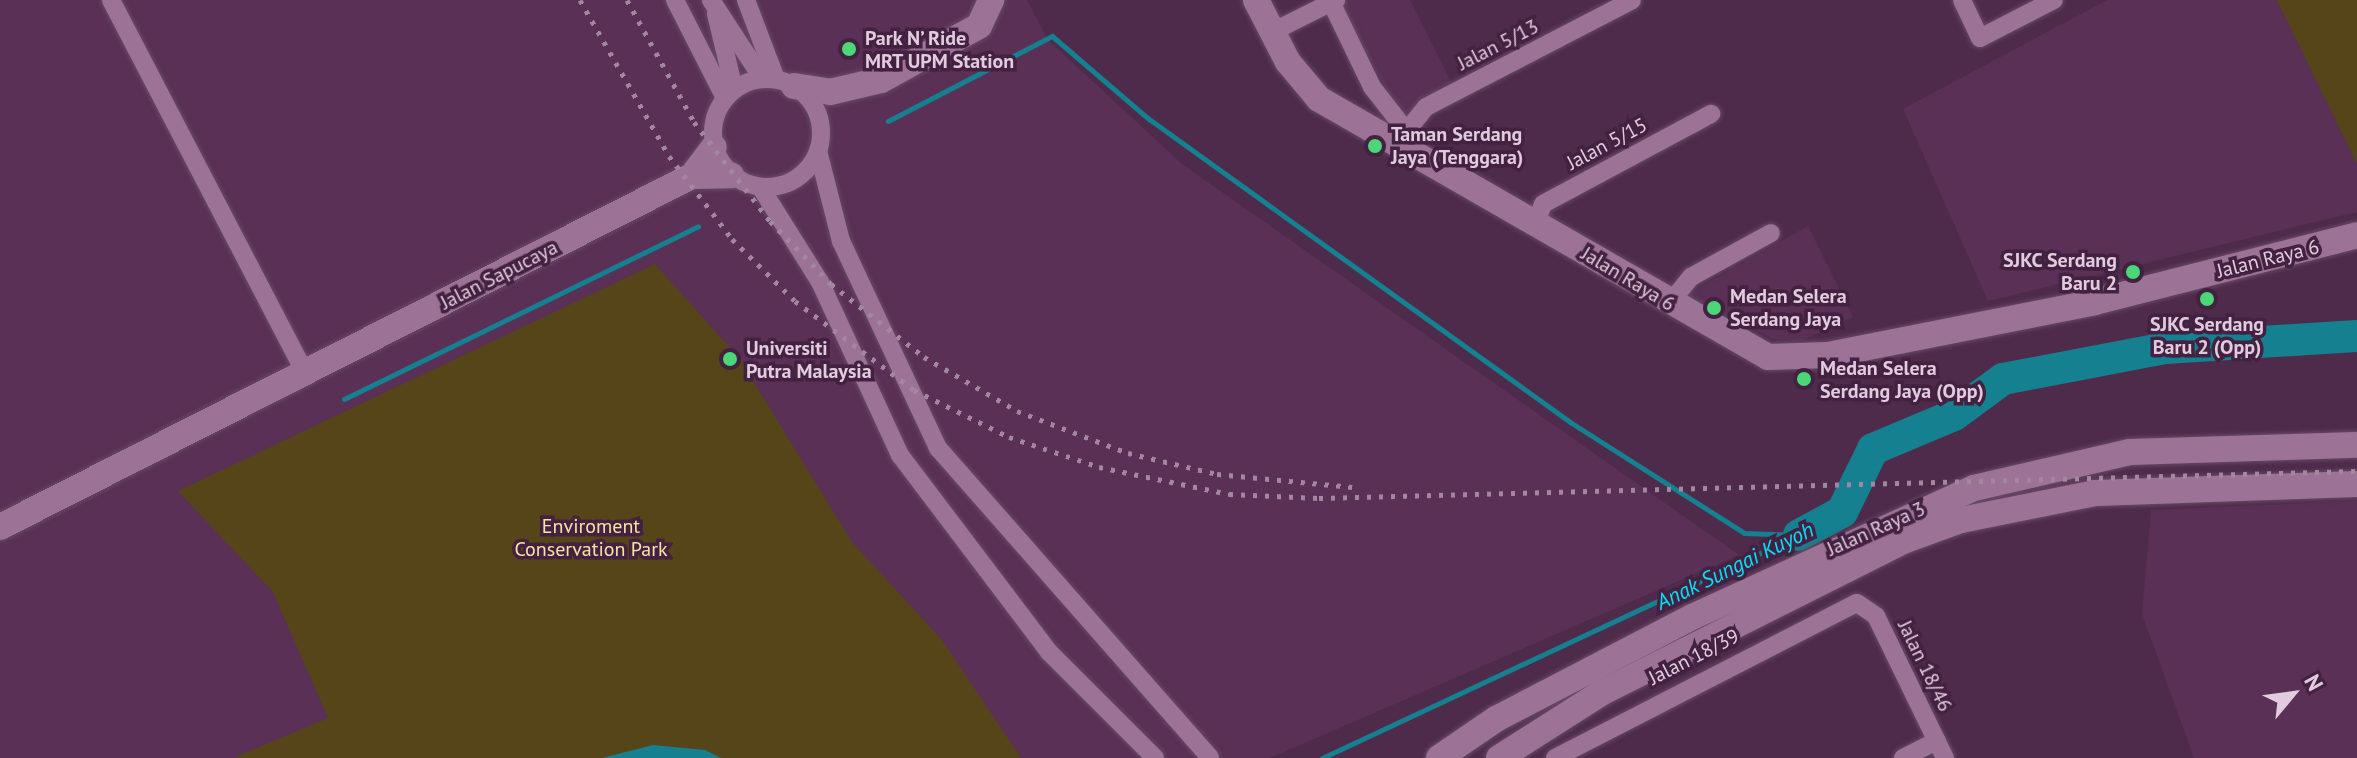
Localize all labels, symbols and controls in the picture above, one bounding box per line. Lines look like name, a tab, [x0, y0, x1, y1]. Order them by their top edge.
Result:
street label: Jalan 5/13	[1454, 14, 1542, 76]
place label: Park N’ Ride MRT UPM Station	[865, 26, 1015, 73]
marker: Park N’ Ride MRT UPM Station	[840, 40, 858, 58]
street label: Jalan 5/15	[1563, 113, 1651, 175]
place label: Taman Serdang Jaya (Tenggara)	[1391, 122, 1523, 169]
marker: Taman Serdang Jaya (Tenggara)	[1366, 137, 1384, 155]
street label: Jalan Sapucaya	[436, 235, 562, 315]
street label: Jalan Raya 6	[2214, 235, 2322, 283]
street label: Jalan Raya 6	[1577, 242, 1679, 316]
place label: SJKC Serdang Baru 2	[2002, 248, 2117, 295]
marker: SJKC Serdang Baru 2	[2124, 263, 2142, 281]
place label: Medan Selera Serdang Jaya	[1730, 284, 1847, 331]
marker: SJKC Serdang Baru 2 (Opp)	[2198, 290, 2216, 308]
marker: Medan Selera Serdang Jaya	[1705, 299, 1723, 317]
place label: SJKC Serdang Baru 2 (Opp)	[2150, 312, 2264, 359]
place label: Universiti Putra Malaysia	[746, 336, 872, 383]
marker: Universiti Putra Malaysia	[721, 350, 739, 368]
place label: Medan Selera Serdang Jaya (Opp)	[1820, 356, 1984, 403]
marker: Medan Selera Serdang Jaya (Opp)	[1795, 370, 1813, 388]
street label: Jalan Raya 3	[1823, 497, 1929, 561]
park label: Enviroment Conservation Park	[514, 515, 668, 562]
water label: Anak Sungai Kuyoh	[1652, 516, 1818, 616]
street label: Jalan 18/46	[1893, 616, 1957, 716]
street label: Jalan 18/39	[1645, 624, 1743, 690]
north arrow	[2253, 654, 2333, 734]
text: N	[2298, 669, 2330, 695]

